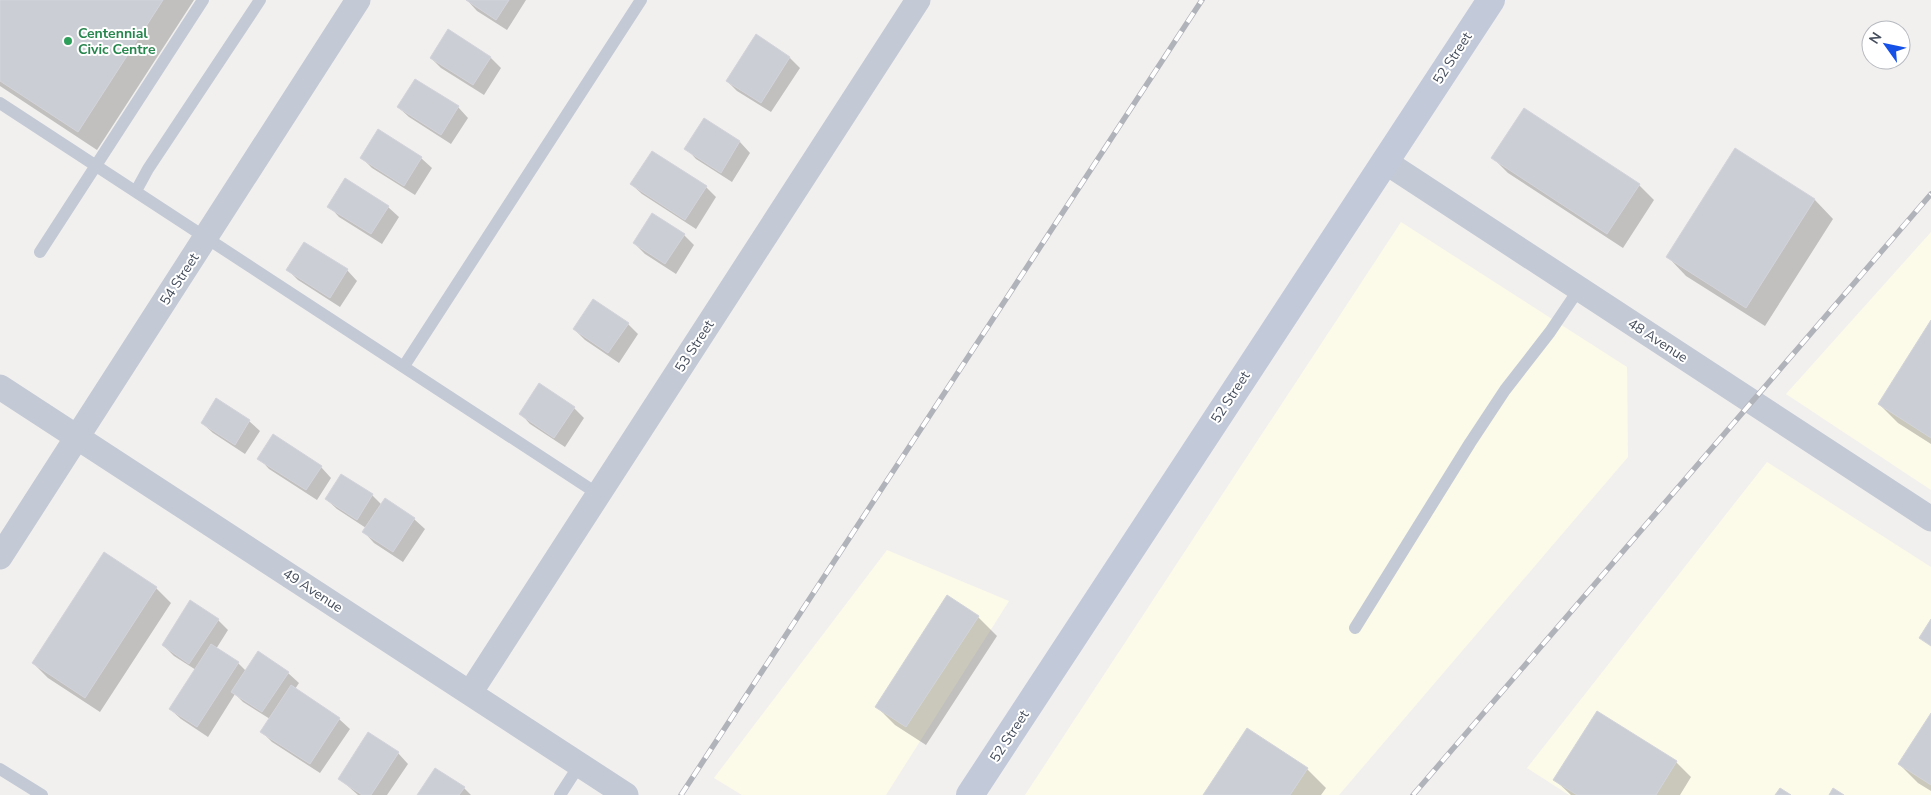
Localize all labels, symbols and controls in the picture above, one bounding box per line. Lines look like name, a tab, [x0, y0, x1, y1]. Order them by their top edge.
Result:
north arrow	[1861, 20, 1911, 70]
place label: Centennial Civic Centre	[78, 24, 156, 59]
street label: 52 Street	[1428, 28, 1476, 88]
text: N	[1865, 29, 1886, 48]
marker: Centennial Civic Centre	[62, 35, 74, 47]
street label: 54 Street	[155, 249, 203, 309]
street label: 48 Avenue	[1624, 314, 1691, 367]
street label: 53 Street	[670, 316, 718, 376]
street label: 52 Street	[1206, 367, 1254, 427]
street label: 49 Avenue	[279, 564, 346, 617]
street label: 52 Street	[985, 706, 1033, 766]

